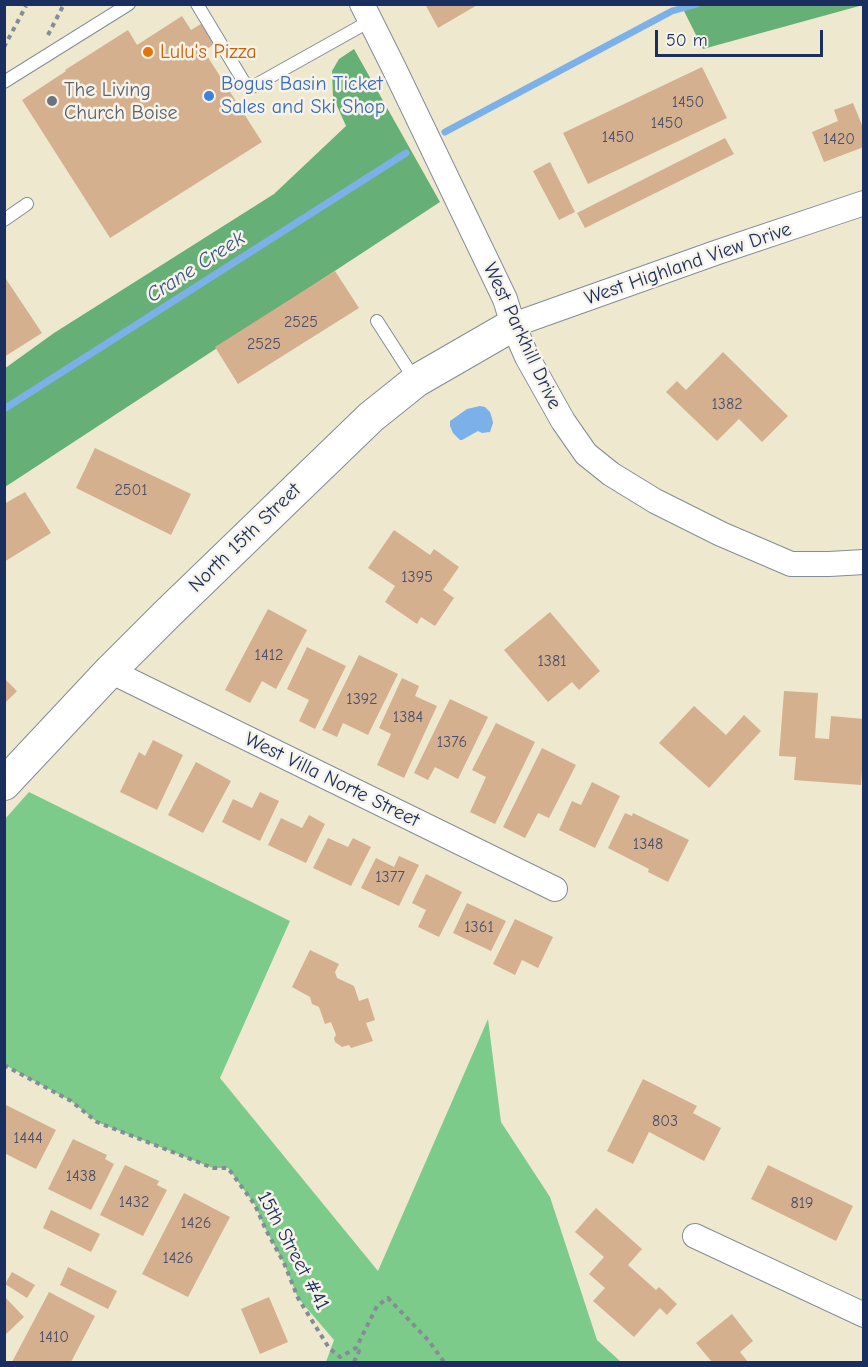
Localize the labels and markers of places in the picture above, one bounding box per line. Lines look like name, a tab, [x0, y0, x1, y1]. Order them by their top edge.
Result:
place label: Lulu's Pizza	[160, 40, 256, 64]
marker: Lulu's Pizza	[141, 45, 155, 59]
place label: Bogus Basin Ticket Sales and Ski Shop	[221, 72, 385, 119]
place label: The Living Church Boise	[64, 78, 177, 125]
marker: Bogus Basin Ticket Sales and Ski Shop	[202, 89, 216, 103]
marker: The Living Church Boise	[45, 94, 59, 108]

